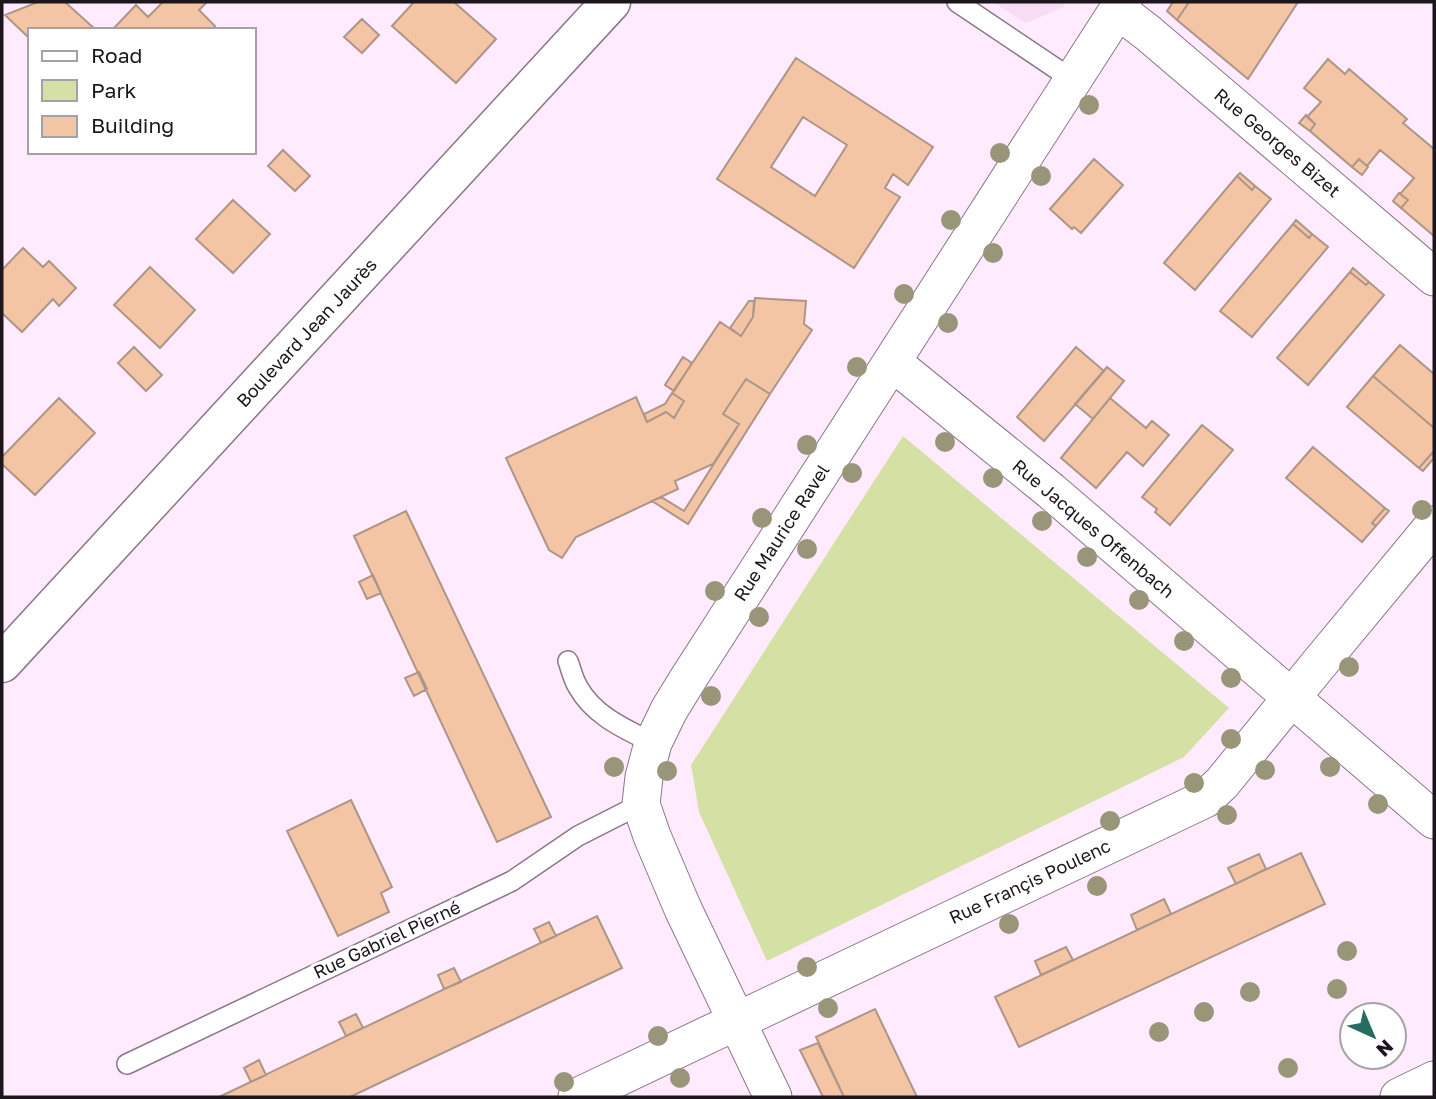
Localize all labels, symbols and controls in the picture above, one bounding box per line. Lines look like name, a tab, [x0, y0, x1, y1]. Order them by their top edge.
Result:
legend	[28, 28, 256, 154]
text: Road	[91, 42, 142, 68]
text: Park	[91, 77, 137, 103]
street label: Rue Georges Bizet	[1210, 83, 1345, 201]
text: Building	[91, 112, 174, 138]
street label: Boulevard Jean Jaurès	[232, 253, 381, 411]
street label: Rue Jacques Offenbach	[1008, 454, 1179, 602]
street label: Rue Maurice Ravel	[729, 460, 834, 605]
street label: Rue Françis Poulenc	[945, 834, 1114, 928]
street label: Rue Gabriel Pierné	[310, 895, 464, 983]
north arrow	[1338, 1001, 1408, 1071]
text: N	[1372, 1035, 1398, 1062]

